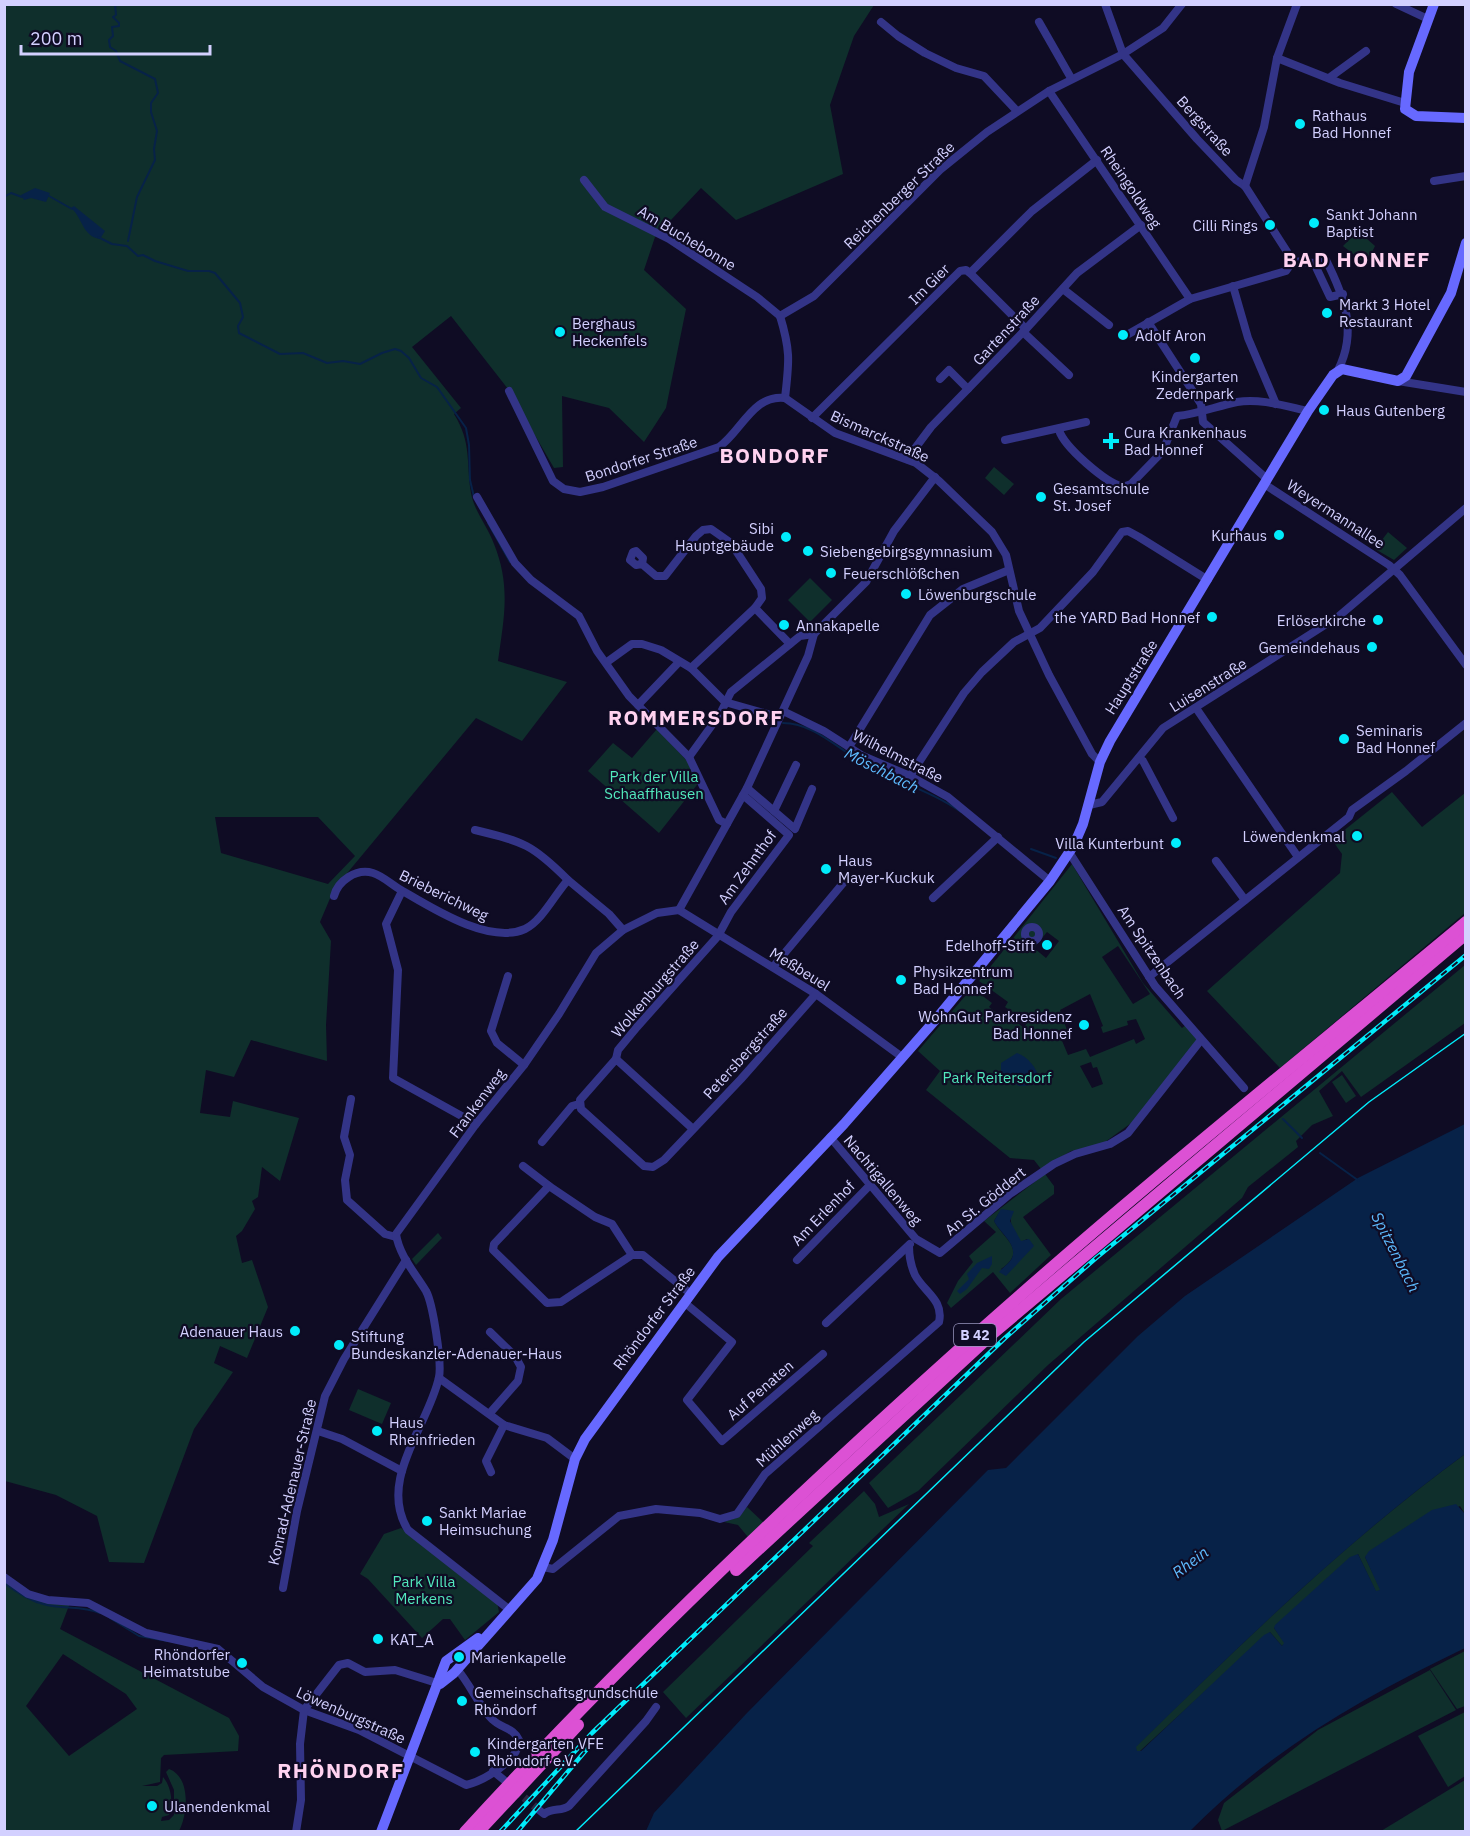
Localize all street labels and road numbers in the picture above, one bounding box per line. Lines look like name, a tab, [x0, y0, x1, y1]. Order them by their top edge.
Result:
street label: Bergstraße	[1173, 92, 1237, 160]
street label: Reichenberger Straße	[840, 137, 958, 253]
street label: Rheingoldweg	[1096, 142, 1166, 232]
street label: Am Buchebonne	[634, 201, 740, 275]
street label: Im Gier	[904, 259, 954, 309]
street label: Gartenstraße	[968, 291, 1044, 369]
street label: Bismarckstraße	[828, 406, 932, 466]
street label: Bondorfer Straße	[583, 432, 699, 486]
street label: Weyermannallee	[1283, 475, 1389, 553]
street label: Hauptstraße	[1100, 636, 1162, 718]
street label: Luisenstraße	[1166, 654, 1250, 716]
street label: Wilhelmstraße	[850, 725, 946, 787]
street label: Am Zehnthof	[714, 826, 780, 908]
street label: Brieberichweg	[396, 865, 492, 925]
street label: Am Spitzenbach	[1114, 901, 1190, 1003]
street label: Wolkenburgstraße	[607, 935, 703, 1041]
street label: Meßbeuel	[766, 943, 834, 995]
street label: Petersbergstraße	[699, 1003, 791, 1103]
street label: Frankenweg	[445, 1064, 509, 1141]
street label: Nachtigallenweg	[840, 1131, 926, 1229]
street label: An St. Göddert	[941, 1163, 1029, 1239]
street label: Am Erlenhof	[787, 1176, 859, 1249]
street label: Rhöndorfer Straße	[609, 1262, 699, 1374]
road number: B 42	[954, 1324, 996, 1346]
street label: Auf Penaten	[723, 1356, 797, 1424]
street label: Konrad-Adenauer-Straße	[264, 1397, 320, 1567]
street label: Mühlenweg	[752, 1405, 822, 1471]
street label: Löwenburgstraße	[293, 1682, 409, 1748]

